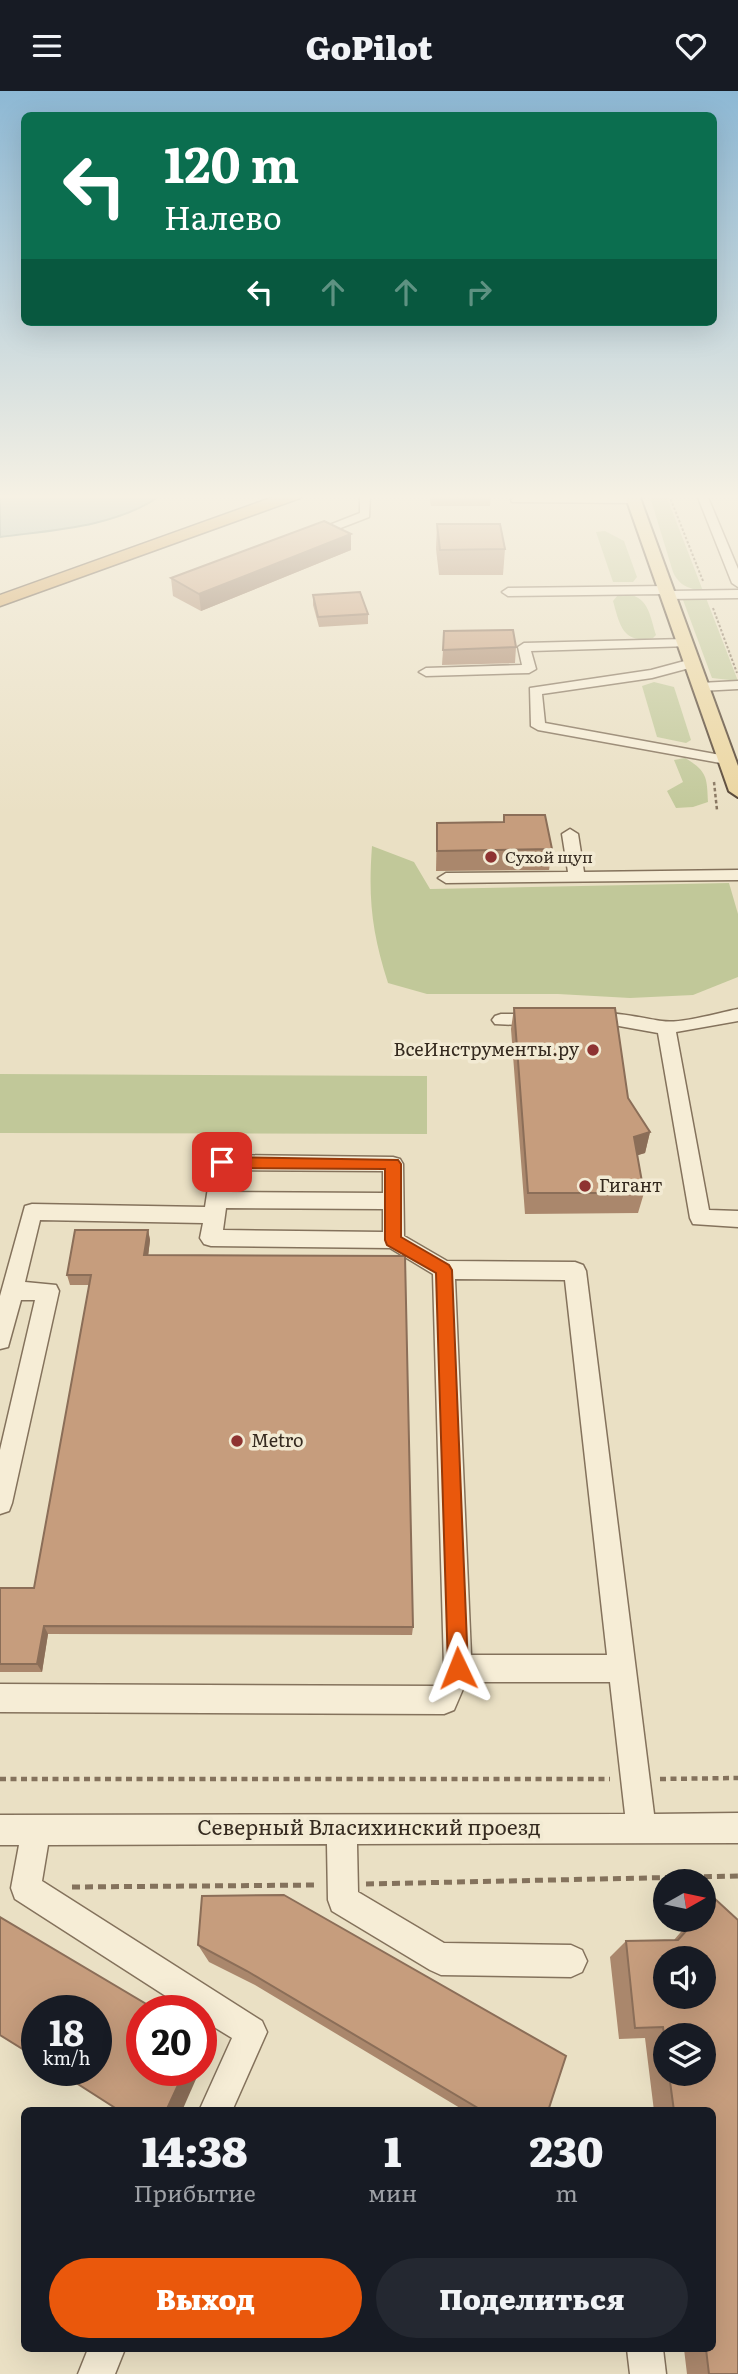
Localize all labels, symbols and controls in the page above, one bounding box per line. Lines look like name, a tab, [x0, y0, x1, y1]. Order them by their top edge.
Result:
text: GoPilot	[306, 22, 432, 70]
icon: menu	[28, 27, 66, 65]
icon: heart	[672, 27, 710, 65]
text: 120 m	[164, 125, 299, 198]
icon: left	[49, 140, 140, 231]
text: Налево	[164, 192, 282, 240]
icon: left	[241, 273, 279, 311]
icon: ahead	[314, 273, 352, 311]
icon: ahead	[387, 273, 425, 311]
icon: right	[460, 273, 498, 311]
place label: Сухой щуп	[505, 844, 593, 868]
marker: Сухой щуп	[483, 849, 499, 865]
place label: ВсеИнструменты.ру	[394, 1035, 580, 1062]
marker: ВсеИнструменты.ру	[585, 1042, 601, 1058]
pin	[192, 1132, 252, 1192]
icon: arrive	[203, 1143, 241, 1181]
place label: Гигант	[599, 1171, 662, 1198]
marker: Гигант	[577, 1178, 593, 1194]
place label: Metro	[251, 1426, 304, 1453]
marker: Metro	[229, 1433, 245, 1449]
position arrow	[421, 1631, 495, 1705]
street label: Северный Власихинский проезд	[197, 1810, 541, 1841]
north arrow	[653, 1869, 716, 1932]
map controls	[653, 1869, 716, 2086]
button: sound	[653, 1946, 716, 2009]
speed limit sign: 20	[126, 1995, 217, 2086]
text: 18	[49, 2005, 84, 2057]
button: layers	[653, 2023, 716, 2086]
text: km/h	[43, 2044, 90, 2071]
text: 14:38	[142, 2118, 247, 2180]
text: 1	[384, 2118, 401, 2180]
text: 230	[530, 2118, 604, 2180]
text: Прибытие	[133, 2175, 256, 2209]
text: мин	[368, 2175, 417, 2209]
text: m	[555, 2175, 578, 2209]
button: Выход	[49, 2258, 362, 2338]
button: Поделиться	[376, 2258, 688, 2338]

